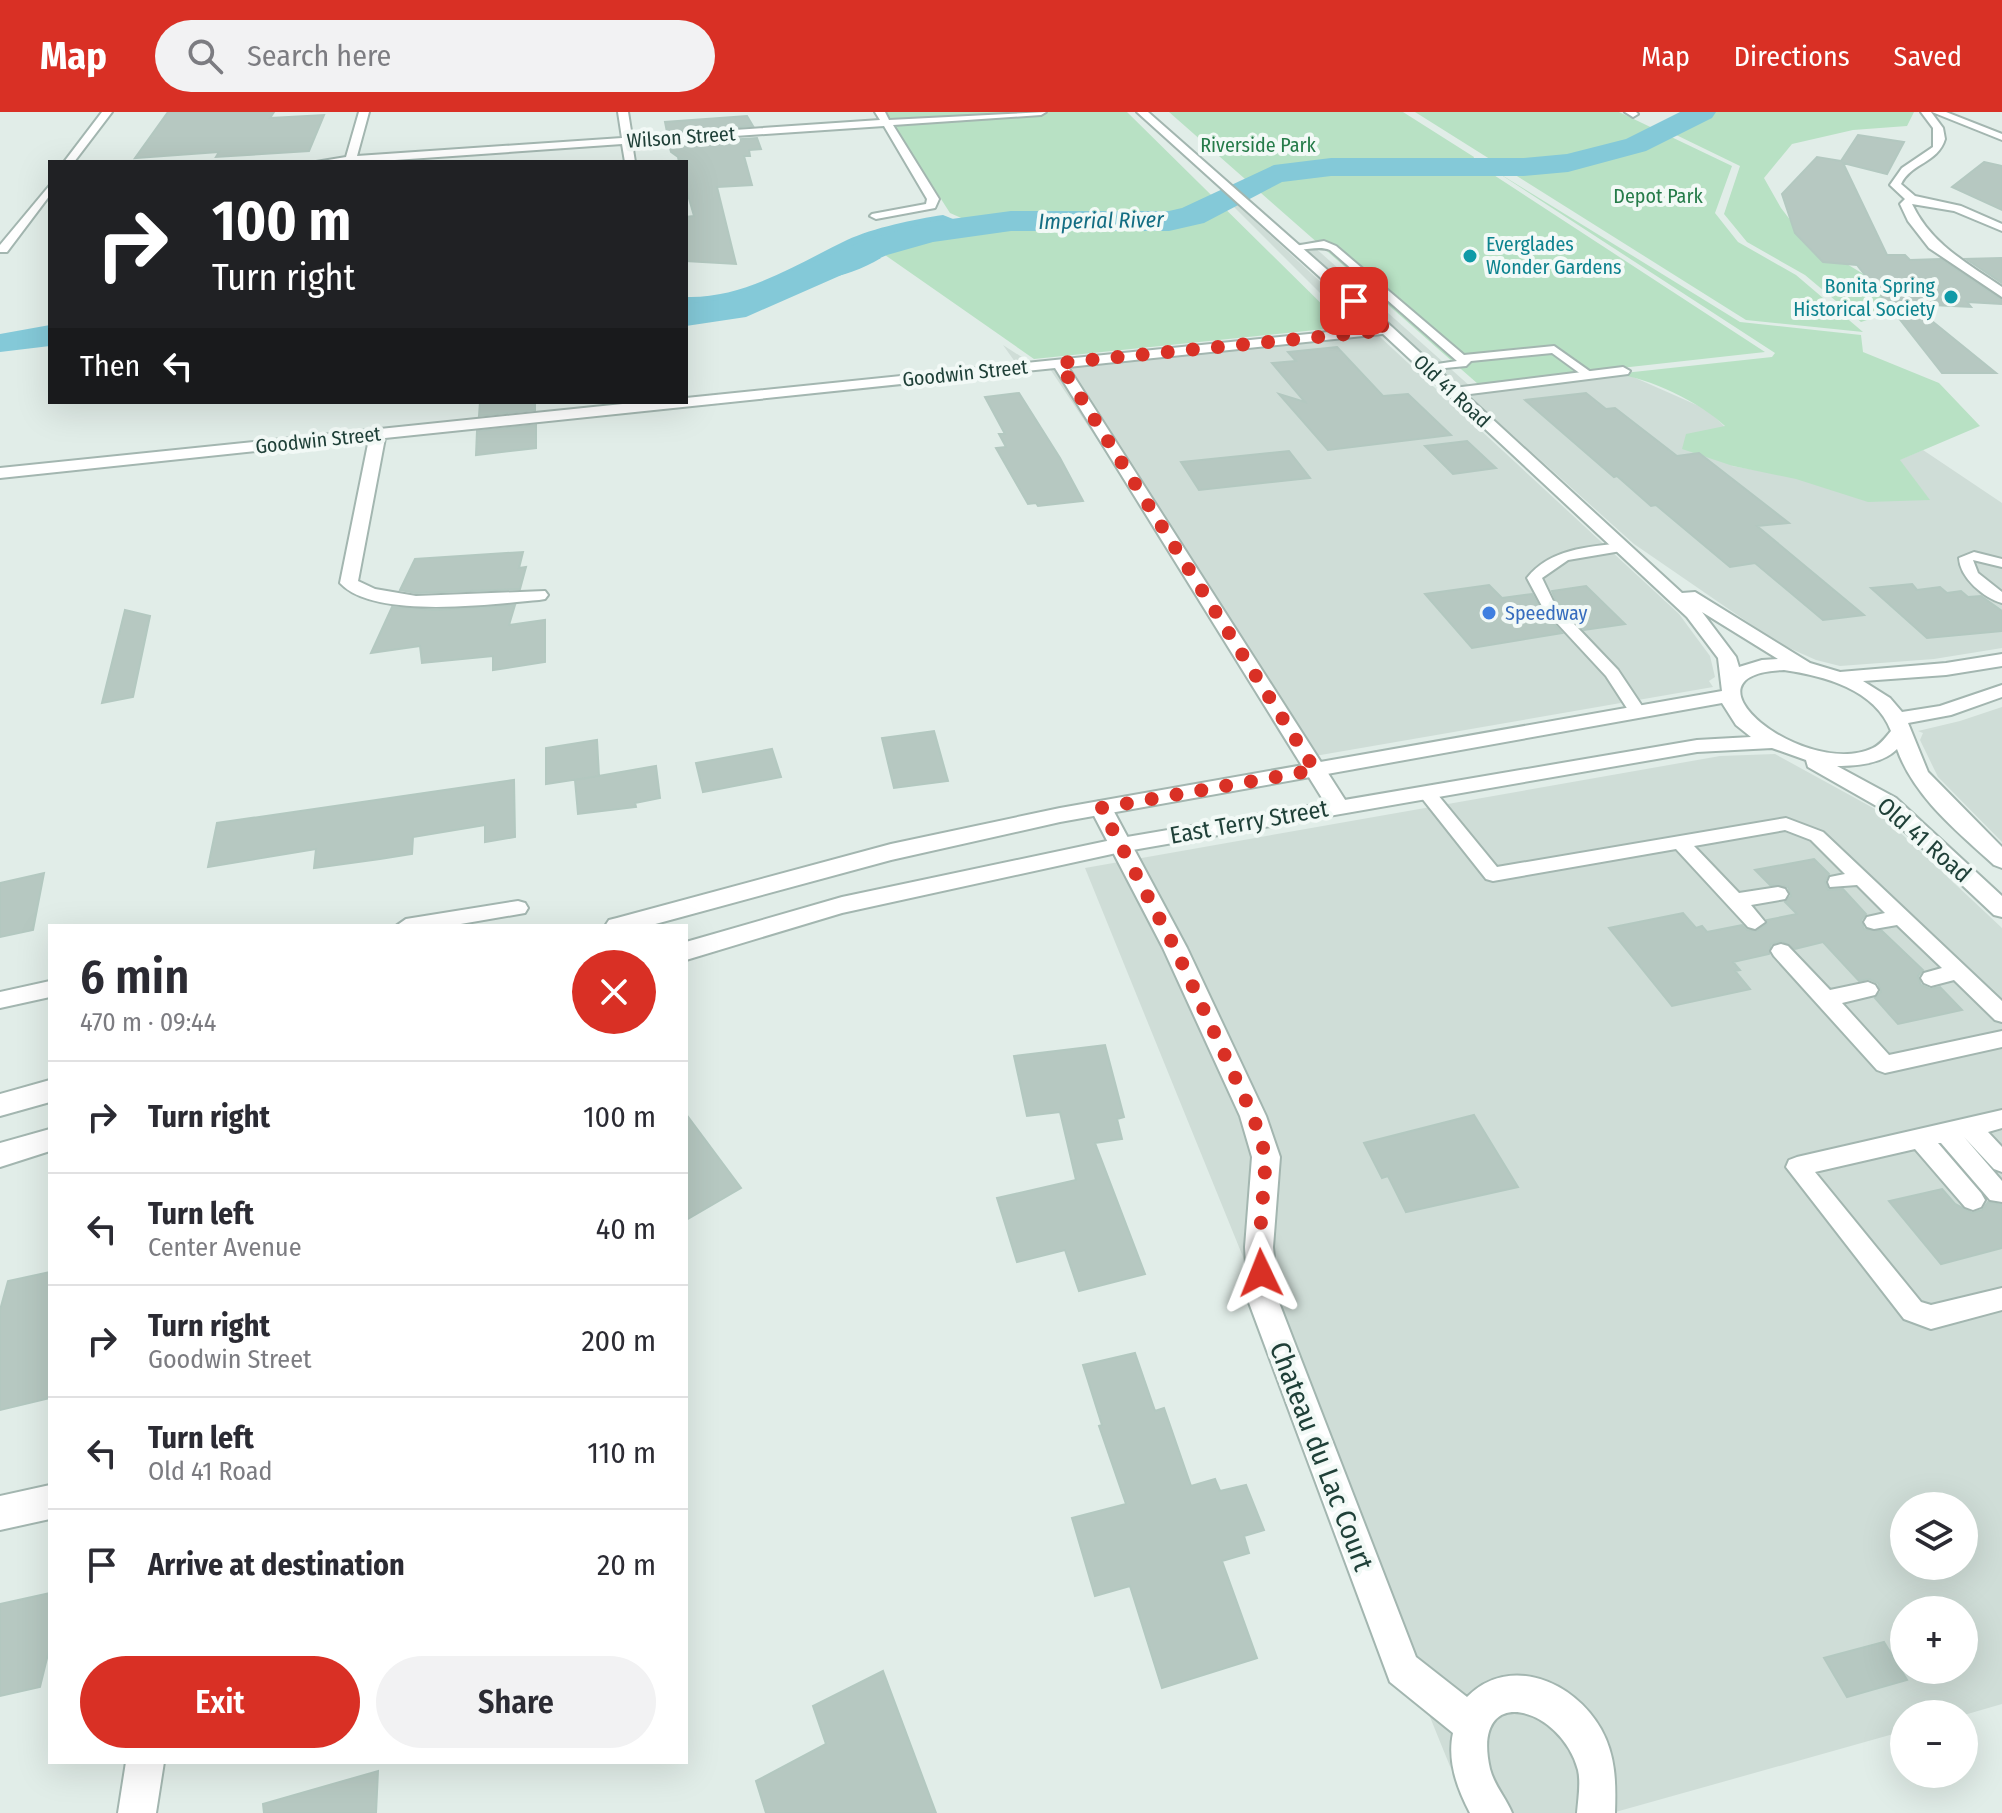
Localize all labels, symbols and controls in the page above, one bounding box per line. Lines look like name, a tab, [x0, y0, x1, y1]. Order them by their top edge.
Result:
search box	[155, 20, 715, 92]
text: Map	[40, 33, 107, 79]
icon: search	[183, 34, 227, 78]
text: Search here	[247, 38, 391, 74]
text: Map	[1641, 40, 1690, 73]
text: Directions	[1734, 40, 1850, 73]
text: Saved	[1894, 40, 1962, 73]
street label: Wilson Street	[626, 121, 737, 153]
park label: Riverside Park	[1200, 133, 1317, 157]
park label: Depot Park	[1613, 184, 1703, 208]
text: 100 m	[212, 188, 351, 255]
icon: right	[80, 192, 184, 296]
water label: Imperial River	[1038, 206, 1165, 235]
place label: Everglades Wonder Gardens	[1486, 232, 1621, 279]
marker: Everglades Wonder Gardens	[1461, 247, 1479, 265]
text: Turn right	[212, 256, 355, 300]
pin	[1320, 267, 1388, 335]
place label: Bonita Spring Historical Society	[1793, 274, 1936, 321]
icon: arrive	[1332, 279, 1376, 323]
marker: Bonita Spring Historical Society	[1942, 288, 1960, 306]
icon: left	[156, 344, 200, 388]
text: Then	[80, 348, 140, 384]
street label: Old 41 Road	[1409, 350, 1495, 432]
street label: Goodwin Street	[901, 354, 1029, 392]
street label: Goodwin Street	[254, 421, 382, 459]
place label: Speedway	[1505, 601, 1587, 625]
marker: Speedway	[1480, 604, 1498, 622]
street label: Old 41 Road	[1871, 792, 1977, 888]
street label: East Terry Street	[1168, 794, 1330, 850]
text: 6 min	[80, 948, 189, 1006]
button: close	[572, 950, 656, 1034]
text: 470 m · 09:44	[80, 1007, 216, 1038]
icon: right	[80, 1095, 124, 1139]
text: Turn right	[148, 1099, 270, 1135]
text: 100 m	[583, 1099, 656, 1135]
text: Turn left	[148, 1196, 254, 1232]
icon: left	[80, 1207, 124, 1251]
text: 40 m	[596, 1211, 656, 1247]
position arrow	[1219, 1231, 1303, 1315]
text: Center Avenue	[148, 1232, 302, 1263]
text: Turn right	[148, 1308, 270, 1344]
icon: right	[80, 1319, 124, 1363]
text: 200 m	[581, 1323, 656, 1359]
street label: Chateau du Lac Court	[1263, 1337, 1381, 1576]
text: Goodwin Street	[148, 1344, 312, 1375]
text: Turn left	[148, 1420, 254, 1456]
icon: left	[80, 1431, 124, 1475]
text: 110 m	[587, 1435, 656, 1471]
text: Old 41 Road	[148, 1456, 272, 1487]
map controls	[1890, 1492, 1978, 1788]
button: layers	[1890, 1492, 1978, 1580]
icon: arrive	[80, 1543, 124, 1587]
text: Arrive at destination	[148, 1547, 405, 1583]
text: 20 m	[597, 1547, 656, 1583]
button: +	[1890, 1596, 1978, 1684]
button: Exit	[80, 1656, 360, 1748]
button: Share	[376, 1656, 656, 1748]
button: −	[1890, 1700, 1978, 1788]

